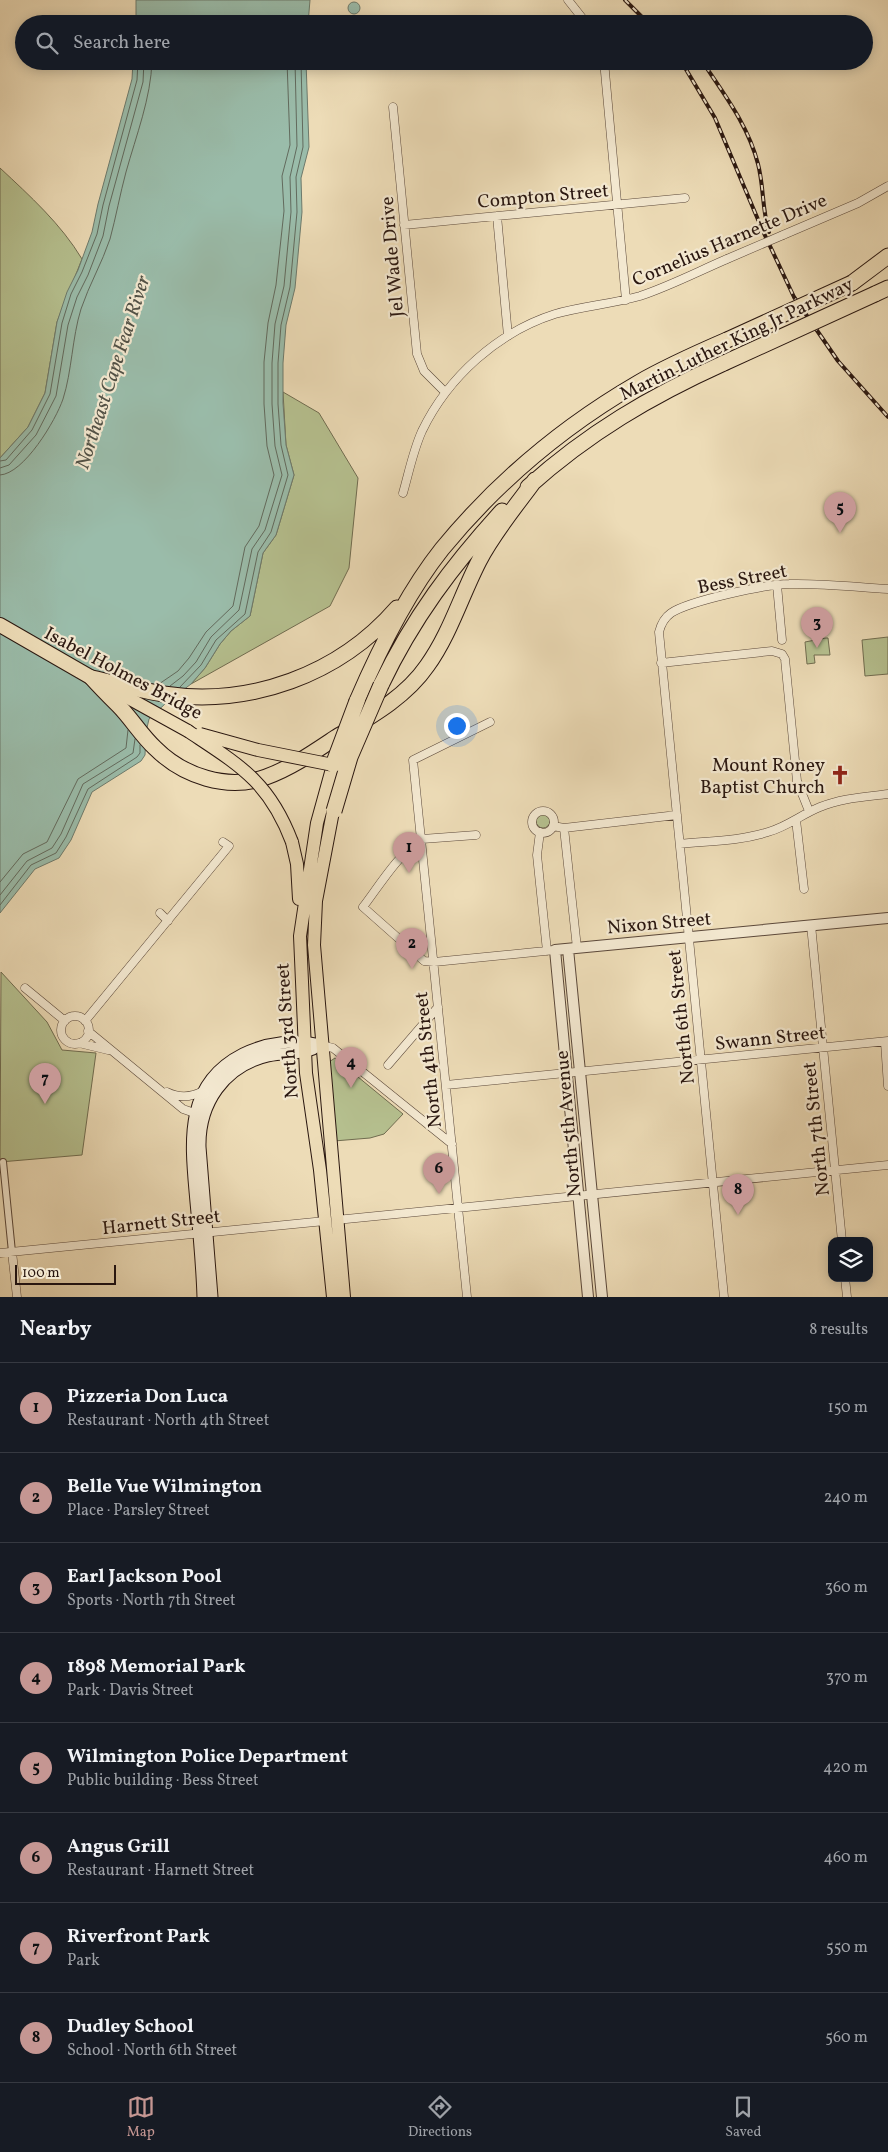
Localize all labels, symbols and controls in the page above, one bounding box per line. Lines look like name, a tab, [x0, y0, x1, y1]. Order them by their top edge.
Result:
search box	[15, 15, 873, 70]
icon: search	[33, 29, 61, 57]
text: Search here	[73, 30, 170, 56]
street label: Compton Street	[476, 178, 610, 216]
street label: Cornelius Harnette Drive	[628, 188, 831, 294]
street label: Jel Wade Drive	[375, 195, 411, 318]
water label: Northeast Cape Fear River	[69, 272, 159, 473]
street label: Martin Luther King Jr Parkway	[616, 272, 858, 408]
pin: 5	[824, 492, 856, 533]
street label: Bess Street	[695, 558, 790, 601]
pin: 3	[801, 607, 833, 648]
street label: Isabel Holmes Bridge	[39, 621, 207, 727]
your location	[444, 713, 470, 739]
place label: Mount Roney Baptist Church	[700, 753, 825, 801]
church icon: Mount Roney Baptist Church	[829, 764, 851, 786]
pin: 1	[393, 832, 425, 873]
street label: Nixon Street	[606, 906, 713, 941]
pin: 2	[396, 928, 428, 969]
street label: North 6th Street	[662, 948, 702, 1085]
street label: North 3rd Street	[270, 962, 306, 1100]
street label: North 4th Street	[409, 990, 449, 1129]
street label: Swann Street	[714, 1020, 827, 1058]
pin: 4	[335, 1047, 367, 1088]
street label: North 5th Avenue	[550, 1049, 588, 1198]
street label: North 7th Street	[797, 1060, 837, 1197]
pin: 7	[29, 1063, 61, 1104]
pin: 6	[423, 1153, 455, 1194]
pin: 8	[722, 1174, 754, 1215]
street label: Harnett Street	[101, 1204, 222, 1242]
map controls	[828, 1237, 873, 1282]
button: layers	[828, 1237, 873, 1282]
scale bar	[15, 1262, 116, 1285]
text: 100 m	[22, 1264, 60, 1283]
text: Nearby	[20, 1315, 91, 1344]
text: 8 results	[809, 1319, 868, 1341]
text: Pizzeria Don Luca	[67, 1384, 228, 1410]
text: 1	[33, 1397, 39, 1419]
text: 150 m	[827, 1397, 868, 1419]
text: Restaurant · North 4th Street	[67, 1410, 269, 1432]
text: Belle Vue Wilmington	[67, 1474, 262, 1500]
text: 2	[32, 1487, 40, 1509]
text: 240 m	[824, 1487, 868, 1509]
text: Place · Parsley Street	[67, 1500, 210, 1522]
text: Earl Jackson Pool	[67, 1564, 222, 1590]
text: 3	[32, 1577, 40, 1599]
text: 360 m	[825, 1577, 868, 1599]
text: Sports · North 7th Street	[67, 1590, 236, 1612]
text: 1898 Memorial Park	[67, 1654, 246, 1680]
text: 4	[31, 1667, 41, 1689]
text: 370 m	[826, 1667, 868, 1689]
text: Park · Davis Street	[67, 1680, 194, 1702]
text: Wilmington Police Department	[67, 1744, 348, 1770]
text: 5	[32, 1757, 40, 1779]
text: 420 m	[823, 1757, 868, 1779]
text: Public building · Bess Street	[67, 1770, 259, 1792]
text: Angus Grill	[67, 1834, 170, 1860]
text: 6	[32, 1847, 40, 1869]
text: 460 m	[824, 1847, 868, 1869]
text: Restaurant · Harnett Street	[67, 1860, 254, 1882]
text: Riverfront Park	[67, 1924, 210, 1950]
text: 7	[32, 1937, 40, 1959]
text: 550 m	[826, 1937, 868, 1959]
text: Park	[67, 1950, 100, 1972]
text: Dudley School	[67, 2014, 194, 2040]
text: 8	[32, 2027, 40, 2049]
text: 560 m	[825, 2027, 868, 2049]
text: School · North 6th Street	[67, 2040, 237, 2062]
tab: Map	[127, 2093, 155, 2142]
tab: Directions	[408, 2093, 472, 2142]
tab: Saved	[725, 2093, 761, 2142]

